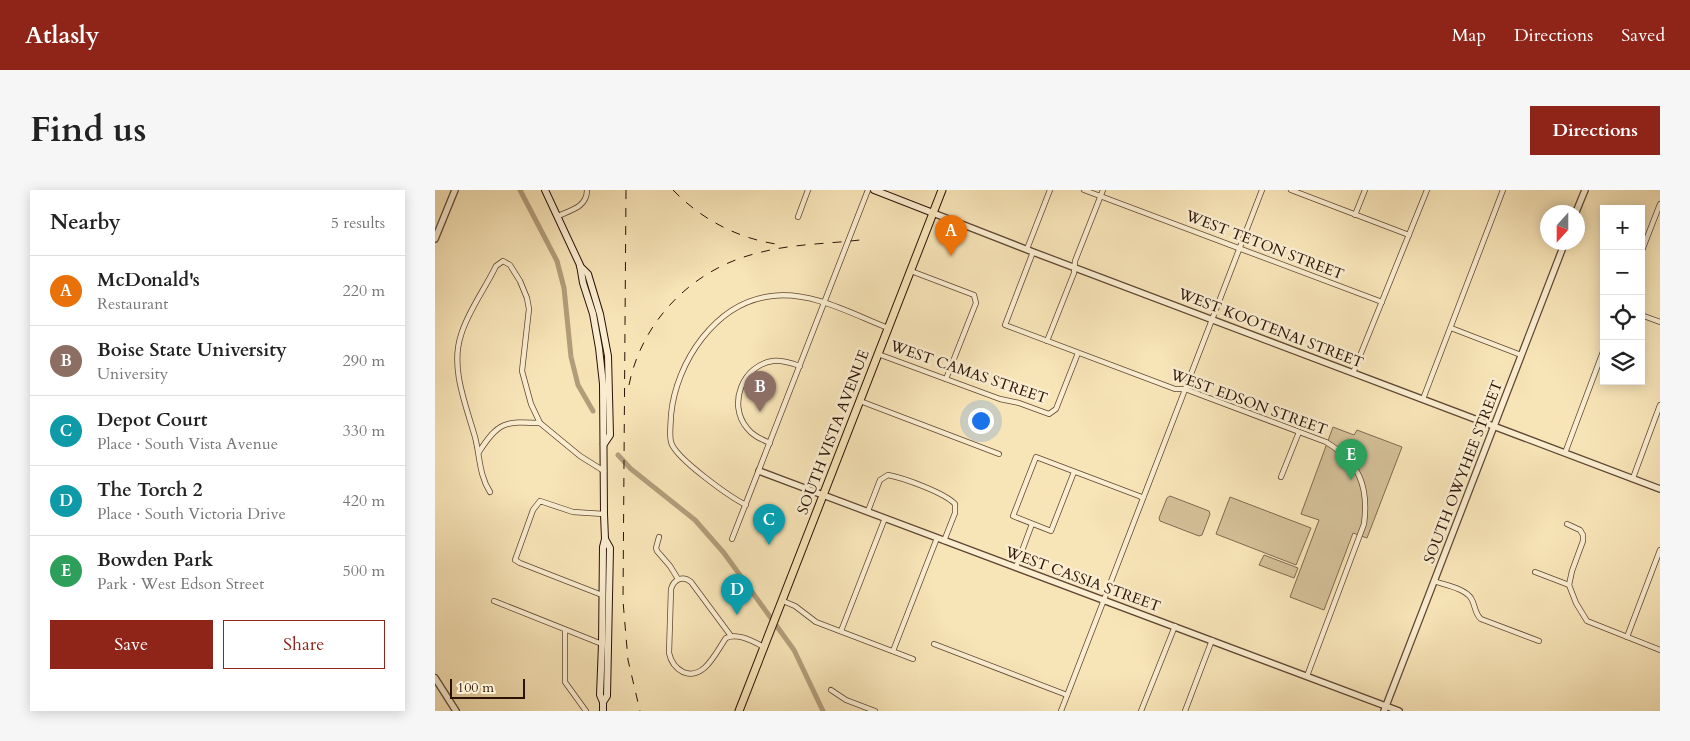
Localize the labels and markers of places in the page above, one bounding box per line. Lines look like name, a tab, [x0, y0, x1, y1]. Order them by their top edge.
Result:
pin: A	[935, 215, 967, 256]
pin: B	[744, 371, 776, 412]
pin: E	[1335, 439, 1367, 480]
pin: C	[753, 504, 785, 545]
pin: D	[721, 574, 753, 615]

